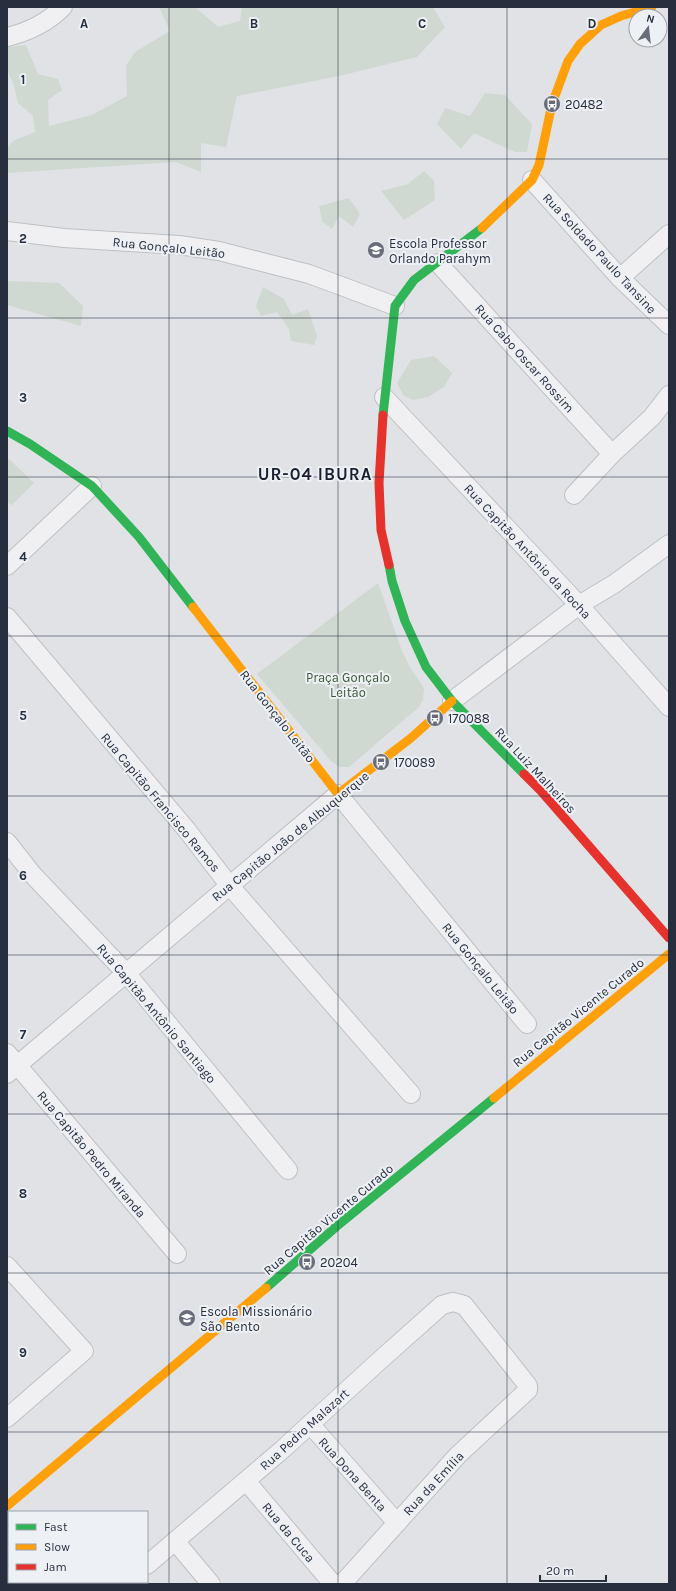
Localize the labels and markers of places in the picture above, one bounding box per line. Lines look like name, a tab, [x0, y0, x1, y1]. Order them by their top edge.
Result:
bus stop icon: 20482	[542, 94, 562, 114]
place label: 20482	[565, 97, 603, 112]
place label: Escola Professor Orlando Parahym	[389, 236, 491, 266]
school or university icon: Escola Professor Orlando Parahym	[366, 240, 386, 260]
bus stop icon: 170088	[425, 708, 445, 728]
place label: 170088	[448, 711, 490, 726]
bus stop icon: 170089	[371, 752, 391, 772]
place label: 170089	[394, 755, 435, 770]
bus stop icon: 20204	[297, 1252, 317, 1272]
place label: 20204	[320, 1255, 358, 1270]
place label: Escola Missionário São Bento	[200, 1304, 312, 1334]
school or university icon: Escola Missionário São Bento	[177, 1308, 197, 1328]

